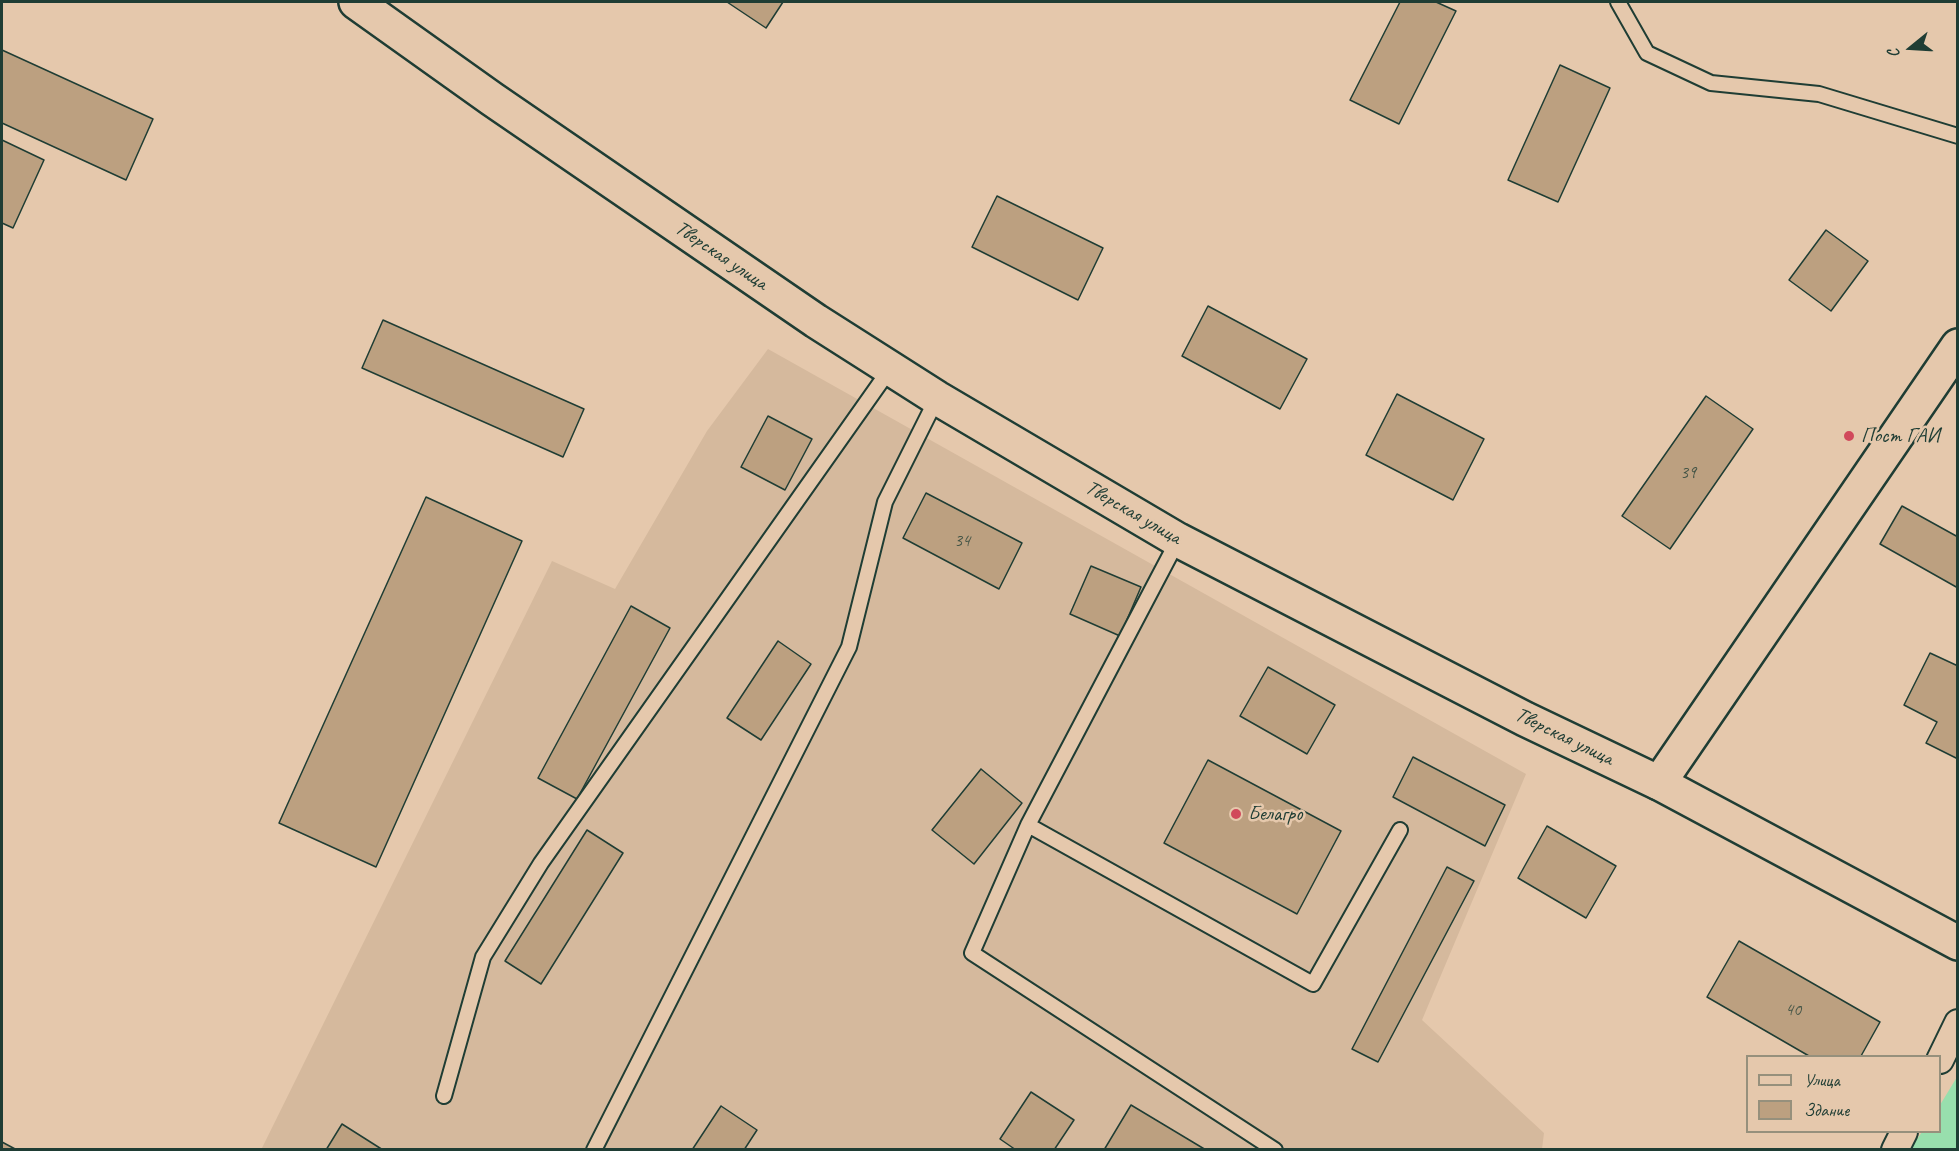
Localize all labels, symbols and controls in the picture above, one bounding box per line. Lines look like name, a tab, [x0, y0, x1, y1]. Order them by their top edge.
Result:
north arrow	[1881, 18, 1941, 78]
text: С	[1883, 47, 1905, 60]
street label: Тверская улица	[670, 216, 772, 296]
place label: Пост ГАИ	[1861, 423, 1939, 449]
marker: Пост ГАИ	[1842, 429, 1856, 443]
house number: 39	[1680, 462, 1696, 484]
street label: Тверская улица	[1080, 475, 1186, 551]
house number: 34	[954, 530, 970, 552]
street label: Тверская улица	[1511, 702, 1617, 772]
place label: Белагро	[1248, 801, 1302, 827]
marker: Белагро	[1229, 807, 1243, 821]
house number: 40	[1785, 999, 1801, 1021]
legend	[1746, 1055, 1941, 1133]
text: Улица	[1804, 1069, 1840, 1091]
text: Здание	[1804, 1099, 1849, 1121]

